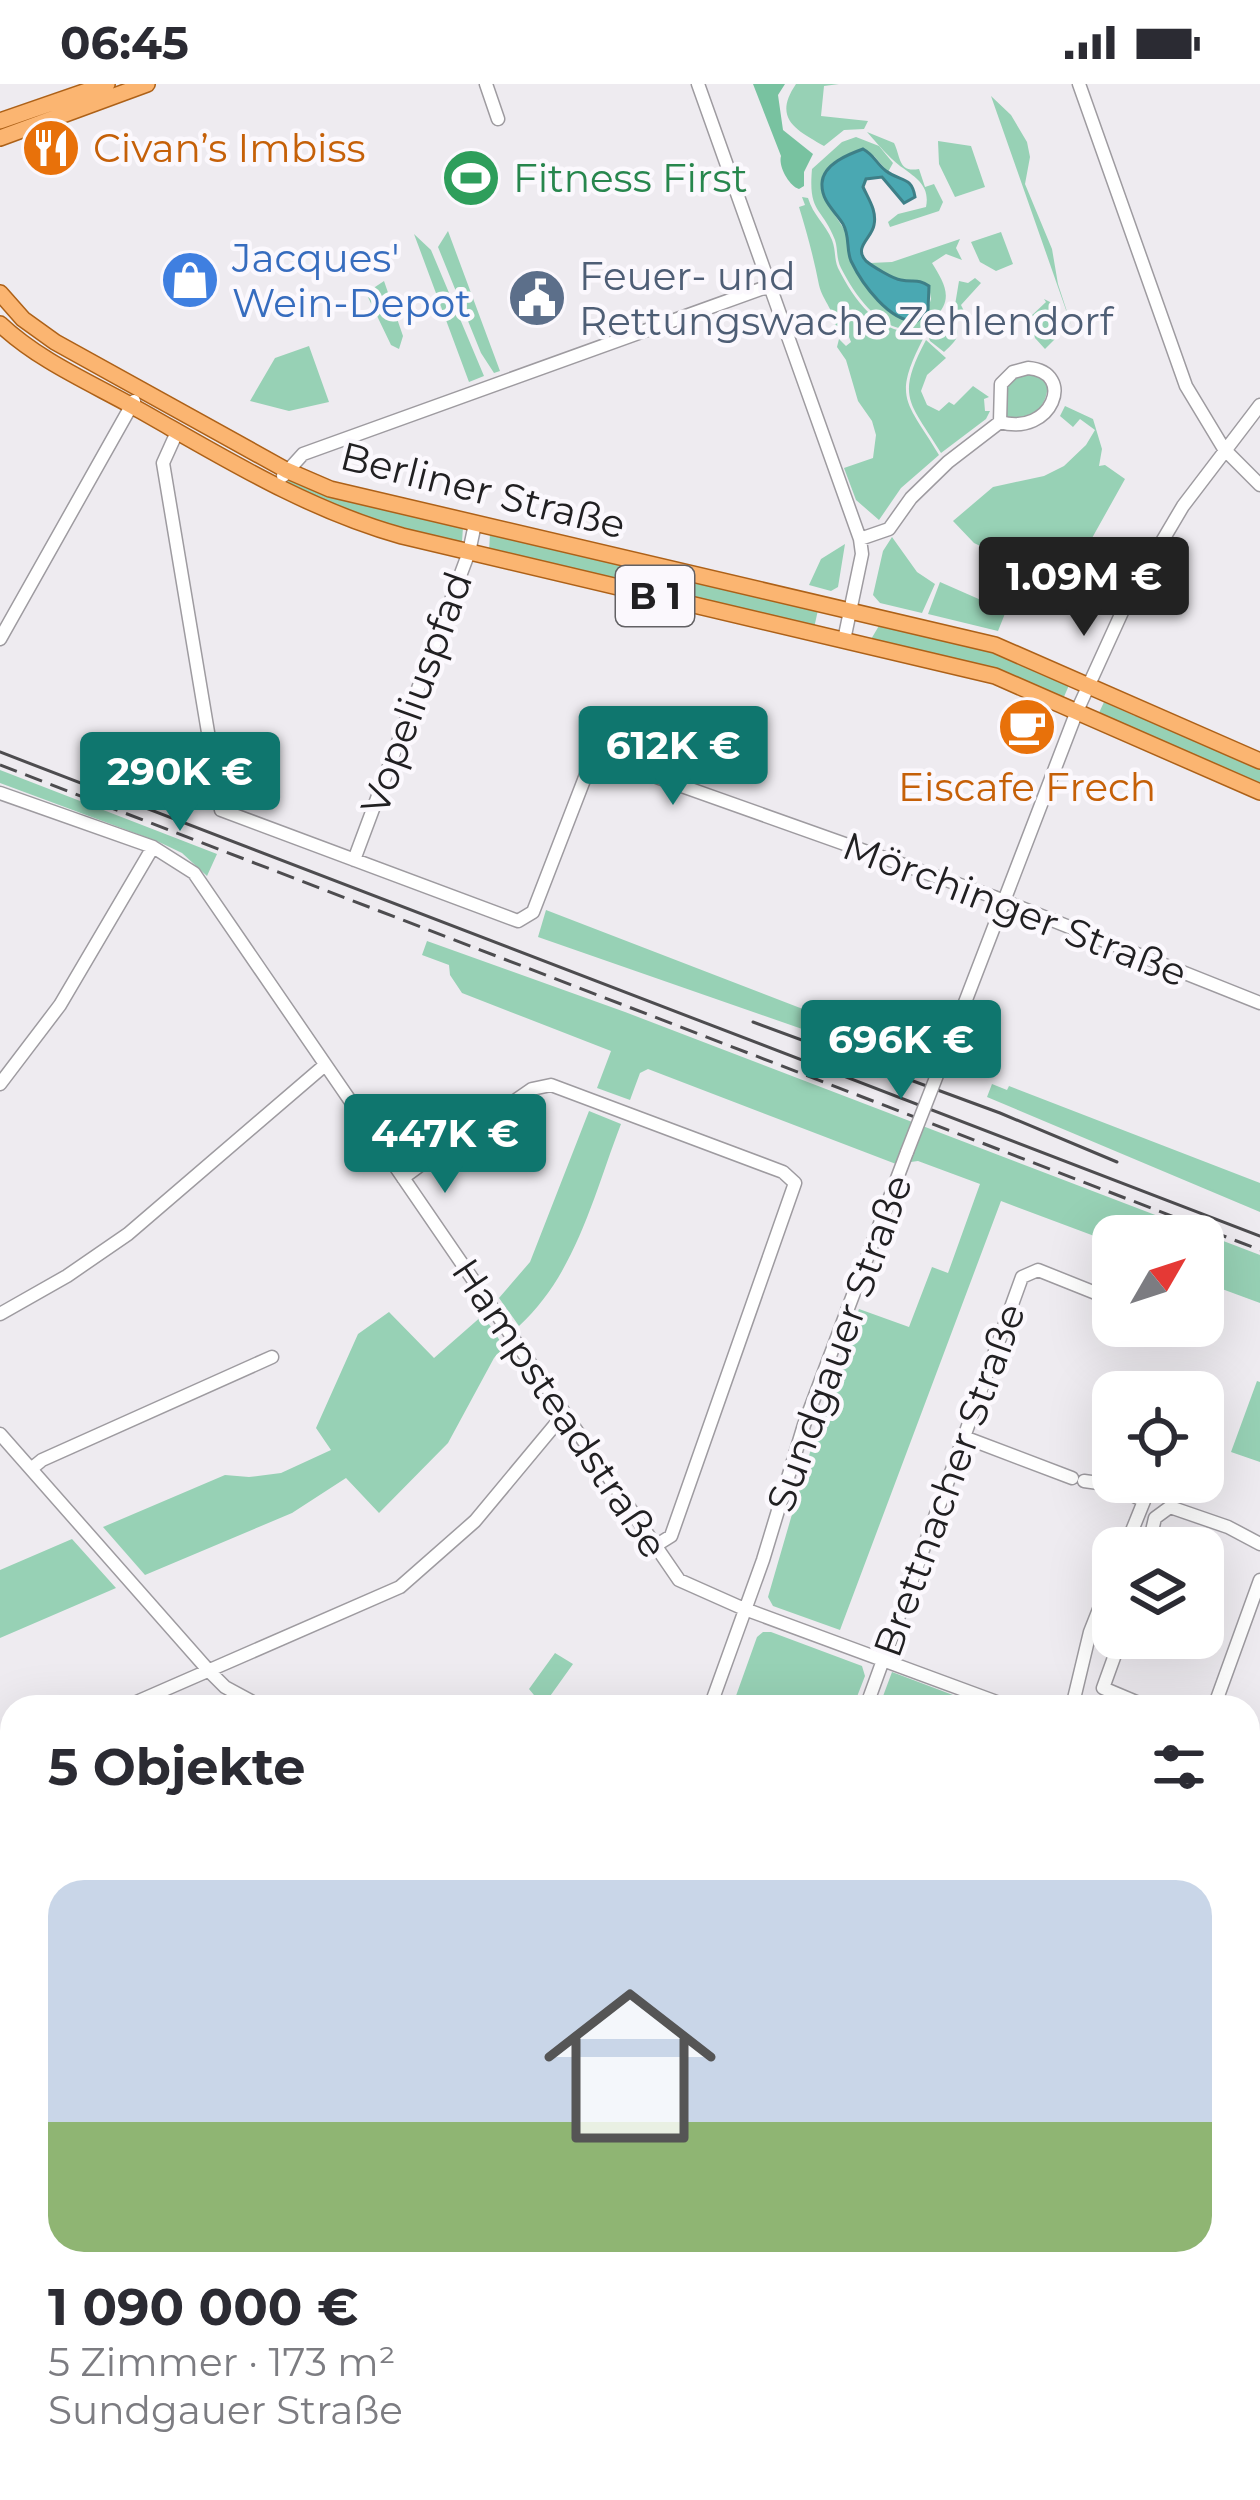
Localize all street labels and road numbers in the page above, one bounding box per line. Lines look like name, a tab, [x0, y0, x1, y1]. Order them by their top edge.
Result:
street label: Berliner Straße	[336, 431, 630, 549]
street label: Vopeliuspfad	[350, 565, 482, 821]
road number: B 1	[616, 566, 694, 626]
street label: Mörchinger Straße	[836, 821, 1194, 997]
street label: Sundgauer Straße	[756, 1168, 922, 1518]
street label: Hampsteadstraße	[442, 1249, 678, 1567]
street label: Brettnacher Straße	[863, 1297, 1035, 1663]

